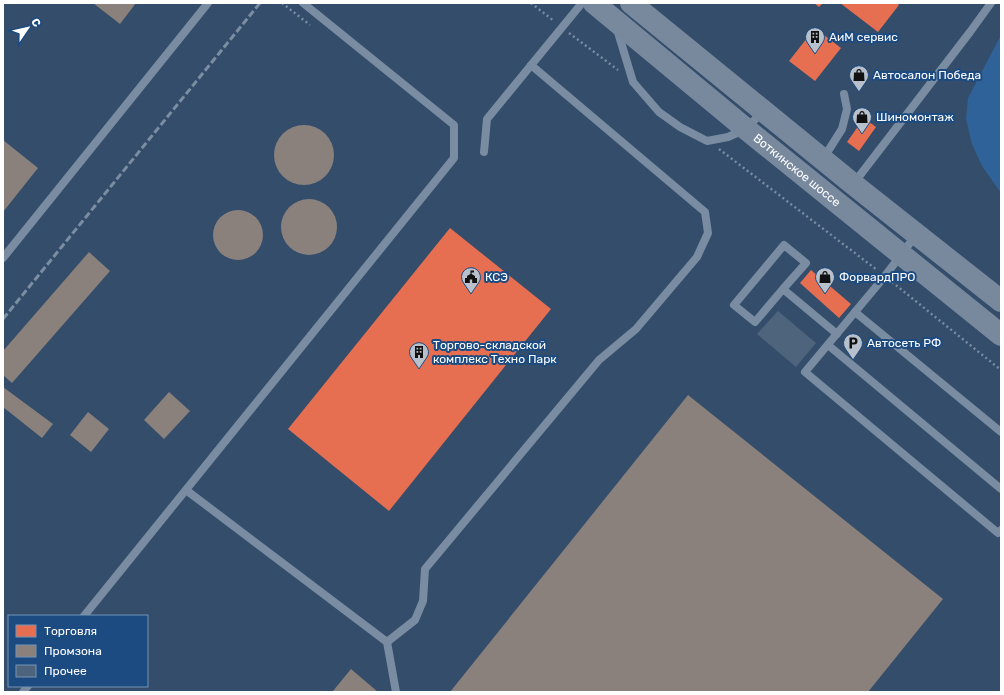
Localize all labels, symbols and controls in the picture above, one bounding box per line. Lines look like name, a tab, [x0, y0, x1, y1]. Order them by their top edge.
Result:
north arrow	[8, 8, 48, 48]
text: С	[28, 16, 44, 30]
building icon: АиМ сервис	[804, 26, 826, 54]
place label: АиМ сервис	[829, 30, 898, 44]
shop icon: Автосалон Победа	[848, 64, 870, 92]
place label: Автосалон Победа	[873, 68, 981, 82]
shop icon: Шиномонтаж	[851, 106, 873, 134]
place label: Шиномонтаж	[876, 110, 954, 124]
street label: Воткинское шоссе	[751, 131, 844, 210]
public building icon: КСЭ	[460, 266, 482, 294]
shop icon: ФорвардПРО	[814, 266, 836, 294]
place label: КСЭ	[485, 270, 508, 284]
place label: ФорвардПРО	[839, 270, 915, 284]
parking icon: Автосеть РФ	[842, 332, 864, 360]
place label: Автосеть РФ	[867, 336, 941, 350]
place label: Торгово-складской комплекс Техно Парк	[433, 338, 557, 366]
building icon: Торгово-складской комплекс Техно Парк	[408, 341, 430, 369]
legend	[8, 615, 148, 687]
text: Торговля	[44, 624, 97, 638]
text: Промзона	[44, 644, 102, 658]
text: Прочее	[44, 664, 87, 678]

